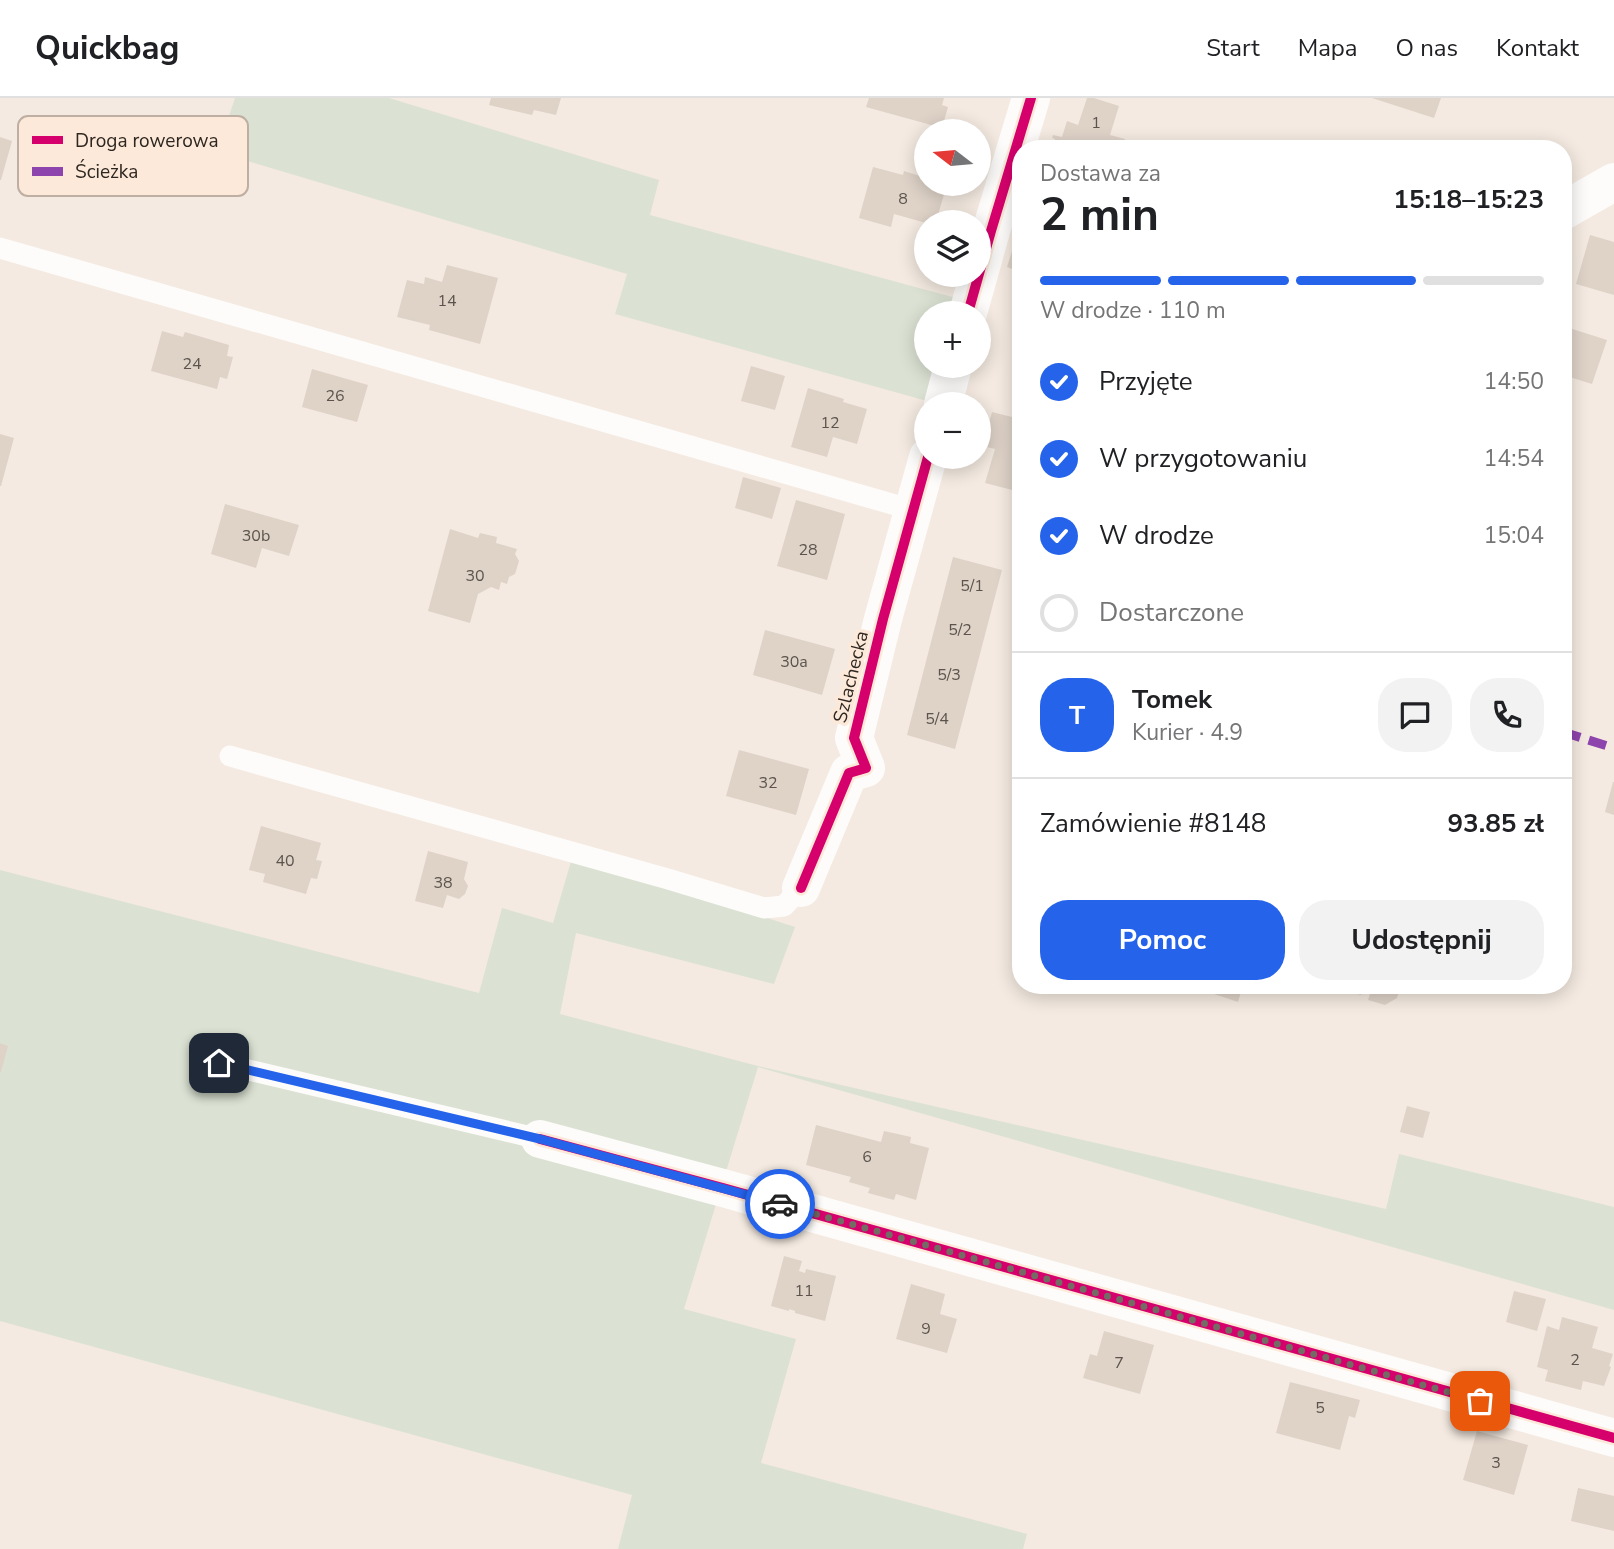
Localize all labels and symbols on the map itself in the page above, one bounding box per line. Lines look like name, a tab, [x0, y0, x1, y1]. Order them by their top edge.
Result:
house number: 1	[1091, 112, 1101, 134]
legend	[18, 116, 248, 196]
north arrow	[914, 119, 990, 196]
text: Droga rowerowa	[75, 128, 218, 154]
text: Ścieżka	[75, 159, 138, 185]
house number: 8	[898, 188, 908, 210]
house number: 14	[437, 290, 457, 312]
house number: 24	[182, 353, 202, 375]
house number: 26	[325, 385, 345, 407]
house number: 12	[820, 412, 840, 434]
house number: 30b	[242, 525, 270, 547]
house number: 28	[798, 539, 818, 561]
house number: 30	[465, 565, 485, 587]
house number: 5/1	[960, 575, 984, 597]
house number: 5/2	[948, 619, 972, 641]
street label: Szlachecka	[827, 628, 875, 726]
house number: 30a	[780, 651, 808, 673]
house number: 5/3	[937, 664, 961, 686]
house number: 5/4	[925, 708, 949, 730]
house number: 32	[758, 772, 778, 794]
house number: 40	[275, 850, 295, 872]
house number: 38	[433, 872, 453, 894]
pin	[189, 1033, 249, 1093]
house number: 6	[862, 1146, 872, 1168]
courier	[745, 1169, 815, 1239]
house number: 11	[794, 1280, 814, 1302]
house number: 9	[921, 1318, 931, 1340]
house number: 2	[1570, 1349, 1580, 1371]
house number: 7	[1114, 1352, 1124, 1374]
pin	[1450, 1371, 1510, 1431]
house number: 5	[1315, 1397, 1325, 1419]
house number: 3	[1491, 1452, 1501, 1474]

